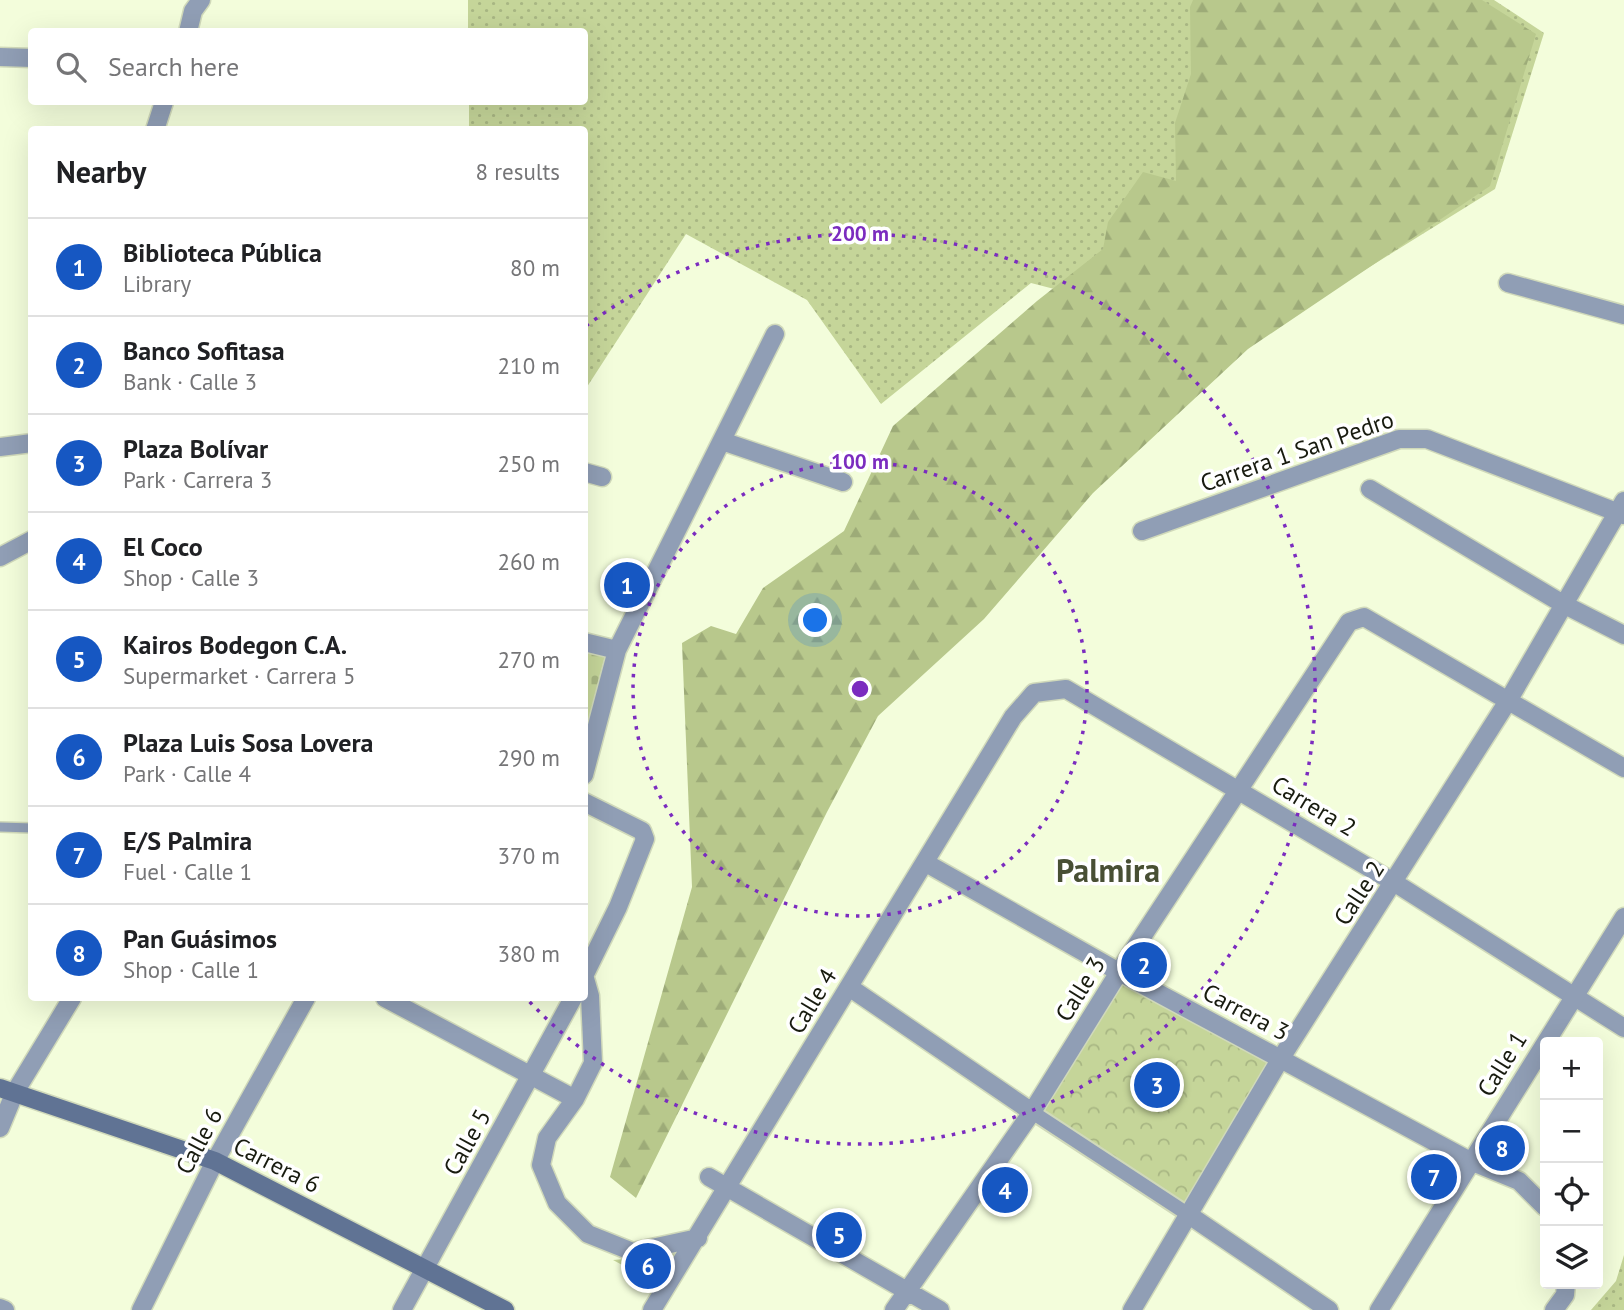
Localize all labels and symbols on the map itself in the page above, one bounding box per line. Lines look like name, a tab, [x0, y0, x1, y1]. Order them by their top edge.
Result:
text: 200 m	[831, 220, 889, 247]
street label: Carrera 1 San Pedro	[1196, 403, 1398, 499]
text: 100 m	[831, 448, 889, 475]
pin: 1	[604, 559, 650, 611]
your location	[798, 603, 832, 637]
centre of rings	[848, 677, 872, 701]
street label: Carrera 2	[1266, 769, 1362, 843]
district label: Palmira	[1056, 849, 1160, 891]
street label: Calle 2	[1327, 855, 1391, 931]
pin: 2	[1121, 939, 1167, 991]
street label: Calle 3	[1048, 951, 1112, 1027]
street label: Calle 4	[780, 963, 844, 1039]
street label: Carrera 3	[1198, 976, 1294, 1048]
street label: Calle 1	[1470, 1026, 1534, 1102]
pin: 3	[1134, 1059, 1180, 1111]
street label: Calle 6	[169, 1102, 229, 1180]
street label: Calle 5	[436, 1103, 498, 1181]
pin: 8	[1479, 1122, 1525, 1174]
street label: Carrera 6	[228, 1130, 326, 1200]
pin: 7	[1411, 1151, 1457, 1203]
pin: 4	[982, 1164, 1028, 1216]
pin: 5	[816, 1209, 862, 1261]
pin: 6	[625, 1240, 671, 1292]

